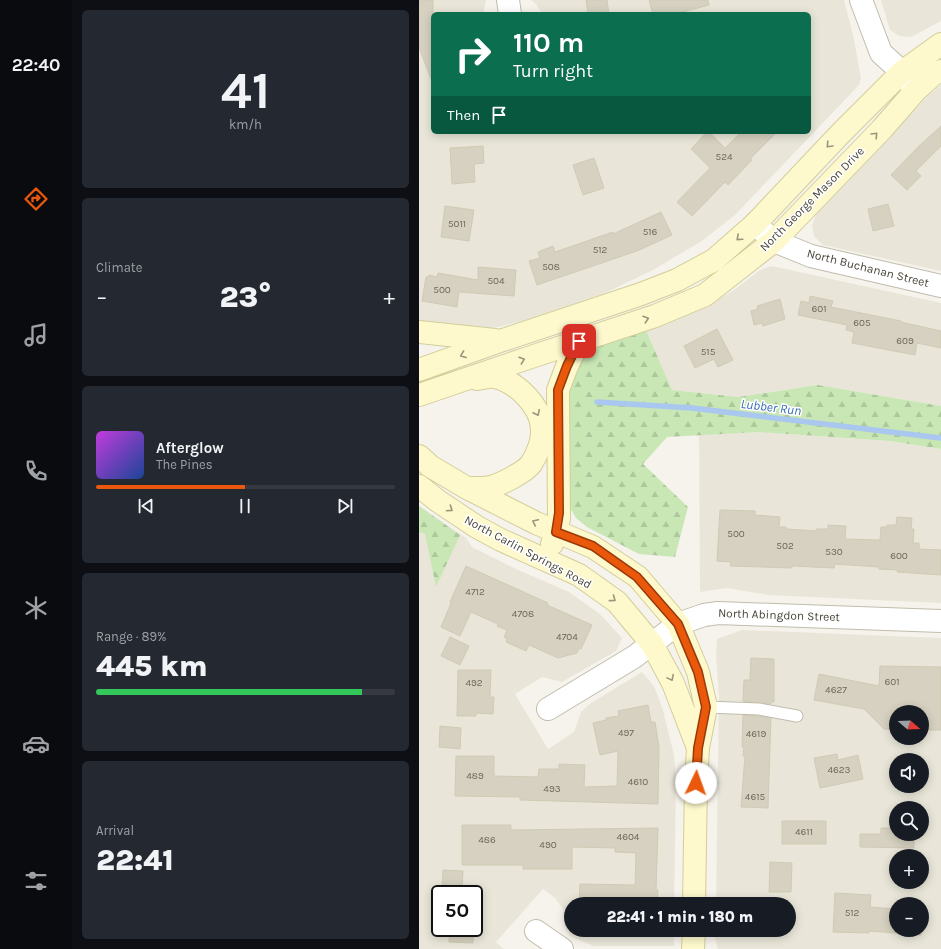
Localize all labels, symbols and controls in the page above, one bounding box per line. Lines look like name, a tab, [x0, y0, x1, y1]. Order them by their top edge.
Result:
text: 110 m	[513, 26, 584, 59]
icon: right	[447, 28, 499, 80]
text: 22:40	[12, 54, 60, 76]
text: 41	[221, 60, 270, 121]
text: Turn right	[513, 60, 593, 82]
icon: arrive	[488, 104, 510, 126]
text: Then	[447, 106, 480, 124]
text: km/h	[229, 117, 262, 132]
one-way arrow	[870, 132, 878, 140]
one-way arrow	[827, 140, 834, 148]
street label: North George Mason Drive	[757, 144, 867, 254]
house number: 524	[715, 151, 733, 163]
icon: directions	[22, 185, 50, 213]
house number: 5011	[448, 218, 466, 230]
house number: 516	[643, 226, 658, 238]
one-way arrow	[736, 233, 744, 241]
house number: 512	[593, 244, 608, 256]
street label: North Buchanan Street	[805, 246, 931, 290]
text: Climate	[96, 260, 142, 275]
house number: 508	[542, 261, 560, 273]
house number: 504	[487, 275, 505, 287]
text: 23°	[220, 279, 271, 315]
text: −	[96, 284, 108, 310]
text: +	[383, 284, 395, 310]
house number: 500	[433, 284, 451, 296]
house number: 601	[812, 303, 826, 315]
one-way arrow	[642, 316, 649, 324]
house number: 605	[853, 317, 871, 329]
icon: music	[22, 321, 50, 349]
pin	[562, 324, 596, 358]
icon: arrive	[568, 330, 590, 352]
house number: 609	[896, 335, 914, 347]
house number: 515	[701, 346, 716, 358]
one-way arrow	[460, 350, 467, 358]
one-way arrow	[518, 356, 525, 364]
water label: Lubber Run	[740, 396, 802, 418]
one-way arrow	[532, 409, 540, 417]
text: Afterglow	[156, 439, 224, 457]
icon: phone	[22, 457, 50, 485]
text: The Pines	[156, 457, 213, 472]
icon: previous	[135, 495, 157, 517]
icon: pause	[234, 495, 256, 517]
icon: next	[334, 495, 356, 517]
one-way arrow	[446, 505, 453, 512]
street label: North Carlin Springs Road	[462, 512, 594, 592]
one-way arrow	[531, 519, 539, 527]
house number: 500	[727, 528, 745, 540]
house number: 502	[776, 540, 794, 552]
house number: 530	[825, 546, 843, 558]
house number: 600	[890, 550, 908, 562]
house number: 4712	[465, 586, 485, 598]
icon: climate	[22, 594, 50, 622]
one-way arrow	[608, 594, 615, 601]
street label: North Abingdon Street	[718, 606, 841, 624]
house number: 4708	[512, 608, 534, 620]
text: Range · 89%	[96, 629, 166, 644]
house number: 4704	[556, 631, 578, 643]
text: 445 km	[96, 648, 208, 684]
one-way arrow	[666, 674, 674, 682]
house number: 601	[885, 676, 899, 688]
house number: 492	[465, 677, 483, 689]
house number: 4627	[825, 684, 847, 696]
north arrow	[889, 705, 929, 745]
map controls	[889, 705, 929, 937]
house number: 497	[618, 727, 634, 739]
house number: 4619	[746, 728, 766, 740]
icon: car	[22, 730, 50, 758]
button: sound	[889, 753, 929, 793]
position arrow	[675, 762, 717, 804]
house number: 4623	[827, 764, 851, 776]
house number: 489	[466, 770, 484, 782]
house number: 4610	[628, 776, 648, 788]
house number: 493	[543, 783, 561, 795]
house number: 4615	[745, 791, 765, 803]
button: search	[889, 801, 929, 841]
text: Arrival	[96, 823, 134, 838]
house number: 4611	[795, 826, 813, 838]
house number: 4604	[617, 831, 640, 843]
house number: 486	[478, 834, 496, 846]
house number: 490	[539, 839, 557, 851]
text: 22:41	[96, 842, 174, 878]
button: +	[889, 849, 929, 889]
icon: filters	[22, 867, 50, 895]
speed limit sign: 50	[431, 885, 483, 937]
button: −	[889, 897, 929, 937]
house number: 512	[845, 907, 860, 919]
text: 22:41 · 1 min · 180 m	[607, 908, 753, 926]

